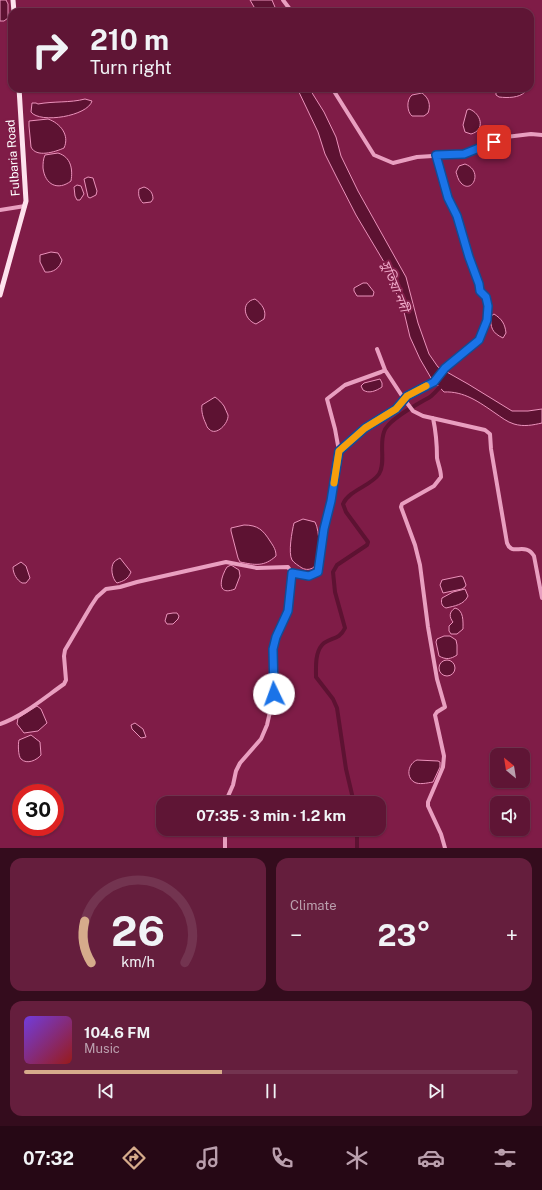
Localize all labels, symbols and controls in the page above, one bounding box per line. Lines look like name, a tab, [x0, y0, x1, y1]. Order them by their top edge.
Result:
text: 210 m	[90, 23, 169, 56]
icon: right	[24, 24, 76, 76]
text: Turn right	[90, 57, 172, 78]
street label: Fulbaria Road	[3, 119, 23, 197]
pin	[477, 125, 511, 159]
icon: arrive	[483, 131, 505, 153]
water label: সুতিয়া নদী	[378, 258, 413, 316]
position arrow	[253, 673, 295, 715]
north arrow	[490, 748, 530, 788]
map controls	[490, 748, 530, 836]
speed limit sign: 30	[12, 784, 64, 836]
button: sound	[490, 796, 530, 836]
text: 07:35 · 3 min · 1.2 km	[196, 807, 346, 824]
text: Climate	[290, 898, 337, 913]
text: 26	[111, 905, 165, 954]
text: 23°	[377, 917, 431, 953]
text: −	[290, 922, 302, 948]
text: +	[506, 922, 518, 948]
text: km/h	[121, 952, 155, 969]
text: 104.6 FM	[84, 1024, 150, 1041]
text: Music	[84, 1041, 120, 1056]
icon: previous	[95, 1080, 117, 1102]
icon: pause	[260, 1080, 282, 1102]
icon: next	[425, 1080, 447, 1102]
icon: directions	[120, 1144, 148, 1172]
icon: music	[194, 1144, 222, 1172]
icon: phone	[268, 1144, 296, 1172]
icon: climate	[343, 1144, 371, 1172]
icon: car	[417, 1144, 445, 1172]
icon: filters	[491, 1144, 519, 1172]
text: 07:32	[23, 1148, 74, 1169]

